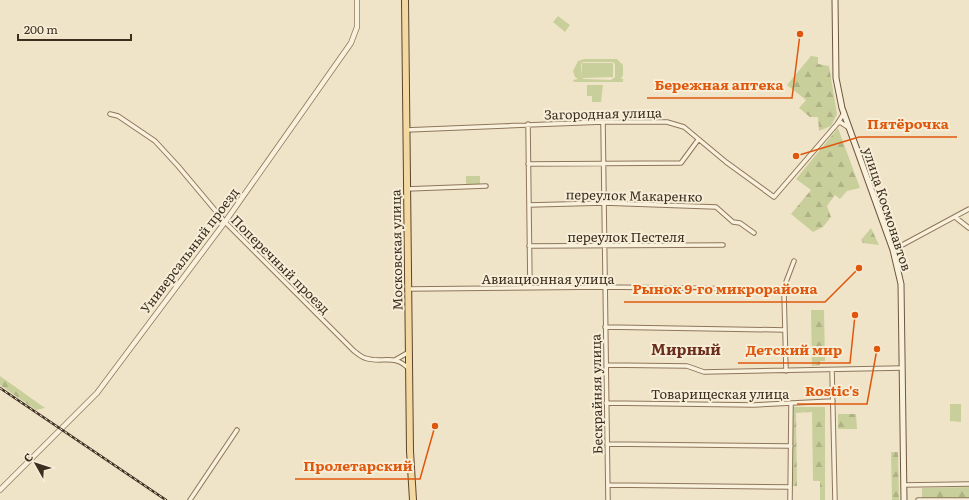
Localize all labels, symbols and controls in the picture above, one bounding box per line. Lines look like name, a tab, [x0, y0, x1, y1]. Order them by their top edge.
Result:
scale bar	[18, 16, 131, 42]
text: 200 m	[24, 20, 58, 38]
callout: Бережная аптека	[647, 72, 792, 98]
text: Бережная аптека	[654, 74, 784, 94]
street label: Загородная улица	[544, 102, 662, 124]
callout: Пятёрочка	[859, 111, 957, 137]
text: Пятёрочка	[867, 113, 950, 133]
street label: улица Космонавтов	[859, 145, 917, 273]
street label: Универсальный проезд	[135, 183, 243, 317]
street label: переулок Макаренко	[565, 184, 703, 206]
street label: Московская улица	[385, 189, 407, 311]
street label: Поперечный проезд	[227, 210, 335, 318]
street label: переулок Пестеля	[567, 227, 685, 246]
street label: Авиационная улица	[482, 269, 614, 288]
callout: Рынок 9-го микрорайона	[624, 276, 825, 302]
text: Рынок 9-го микрорайона	[632, 278, 818, 298]
street label: Бескрайняя улица	[585, 334, 607, 454]
district label: Мирный	[651, 337, 721, 360]
callout: Детский мир	[738, 337, 850, 363]
text: Детский мир	[746, 339, 842, 359]
callout: Rostic's	[797, 378, 867, 404]
text: Rostic's	[805, 380, 859, 400]
street label: Товарищеская улица	[651, 384, 789, 403]
north arrow	[16, 444, 56, 484]
text: С	[19, 449, 36, 465]
callout: Пролетарский	[295, 453, 420, 479]
text: Пролетарский	[303, 455, 413, 475]

